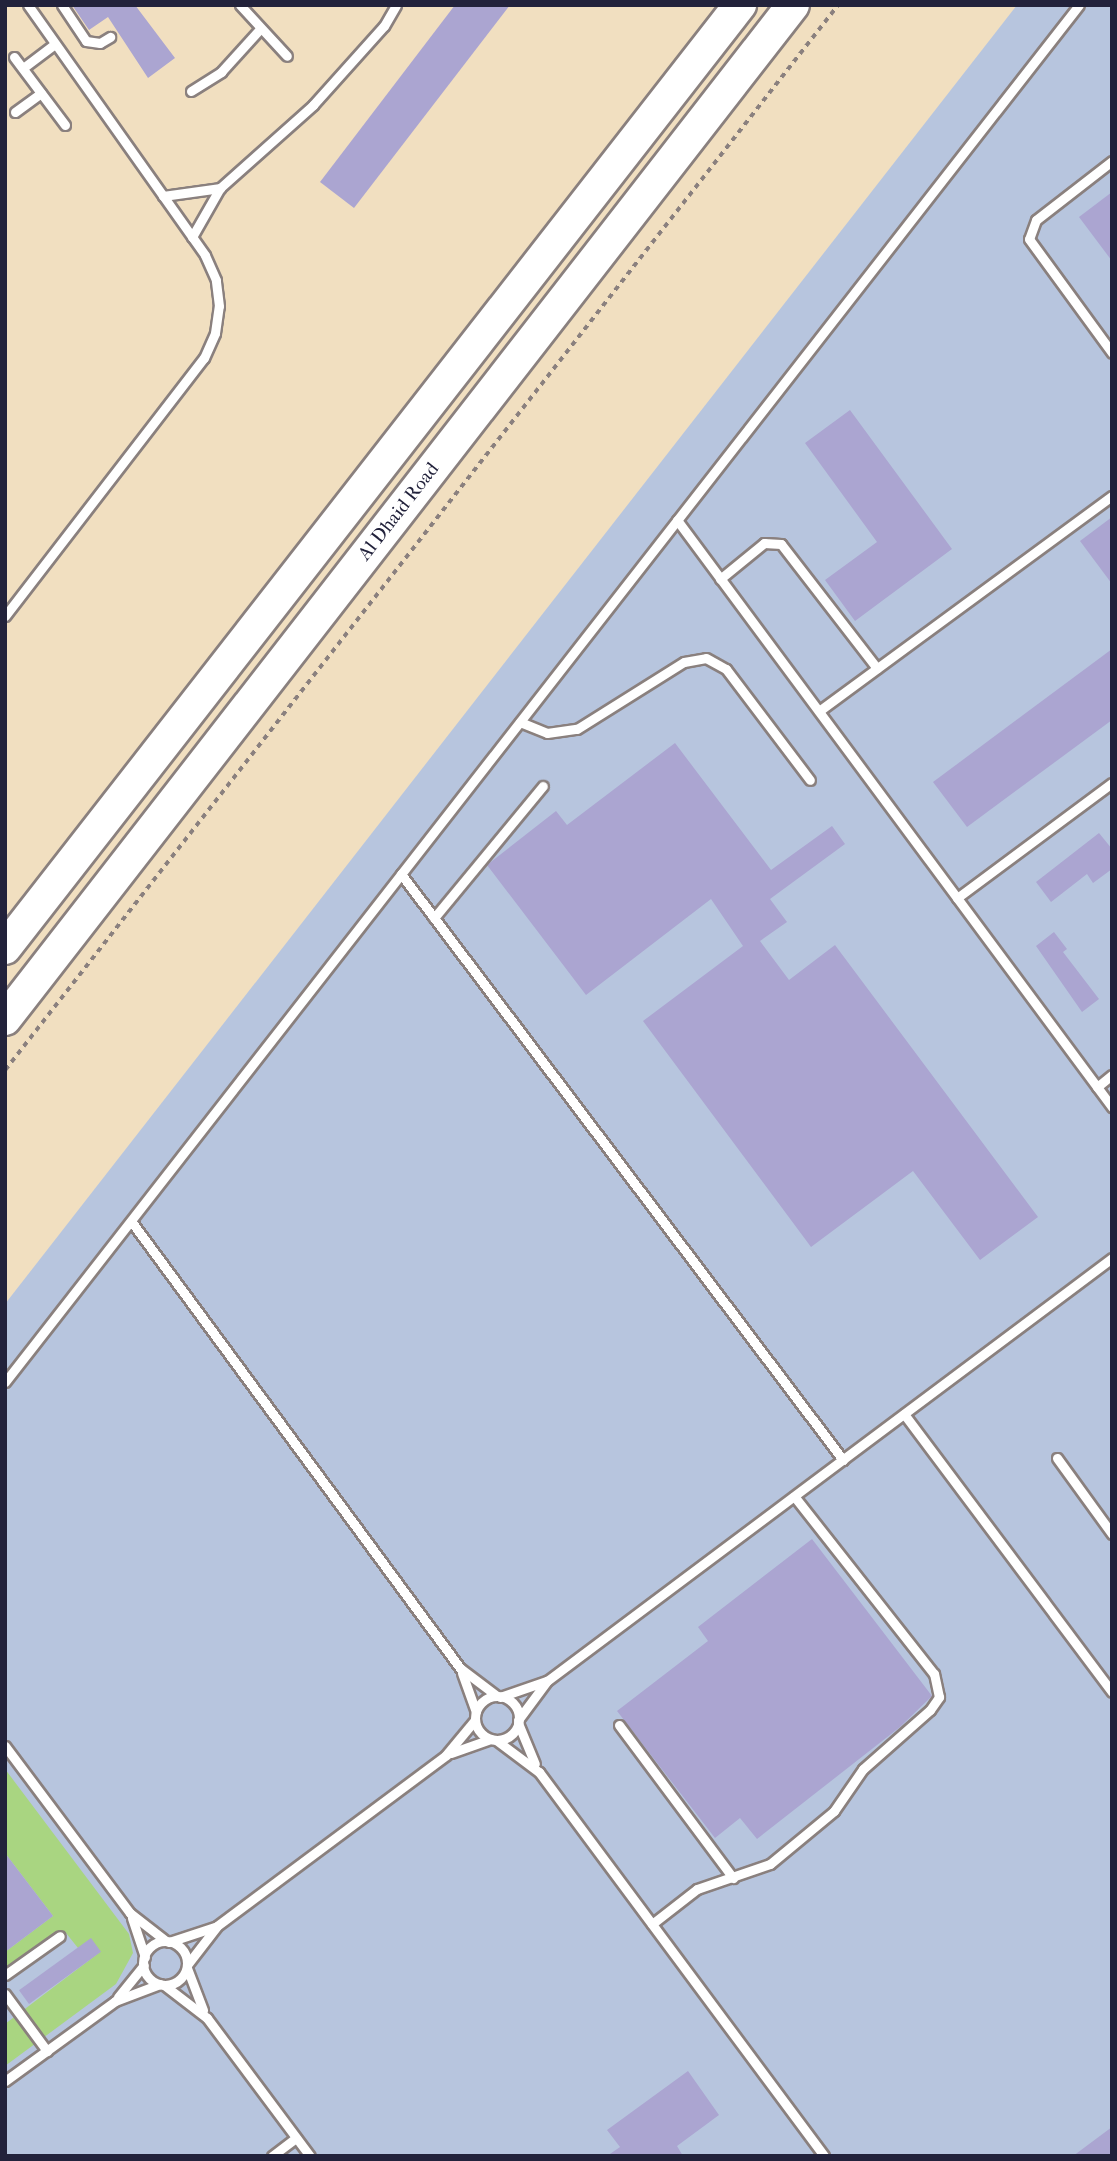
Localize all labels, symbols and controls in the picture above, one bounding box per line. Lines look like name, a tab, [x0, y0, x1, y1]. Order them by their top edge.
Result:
street label: Al Dhaid Road	[354, 459, 444, 565]

